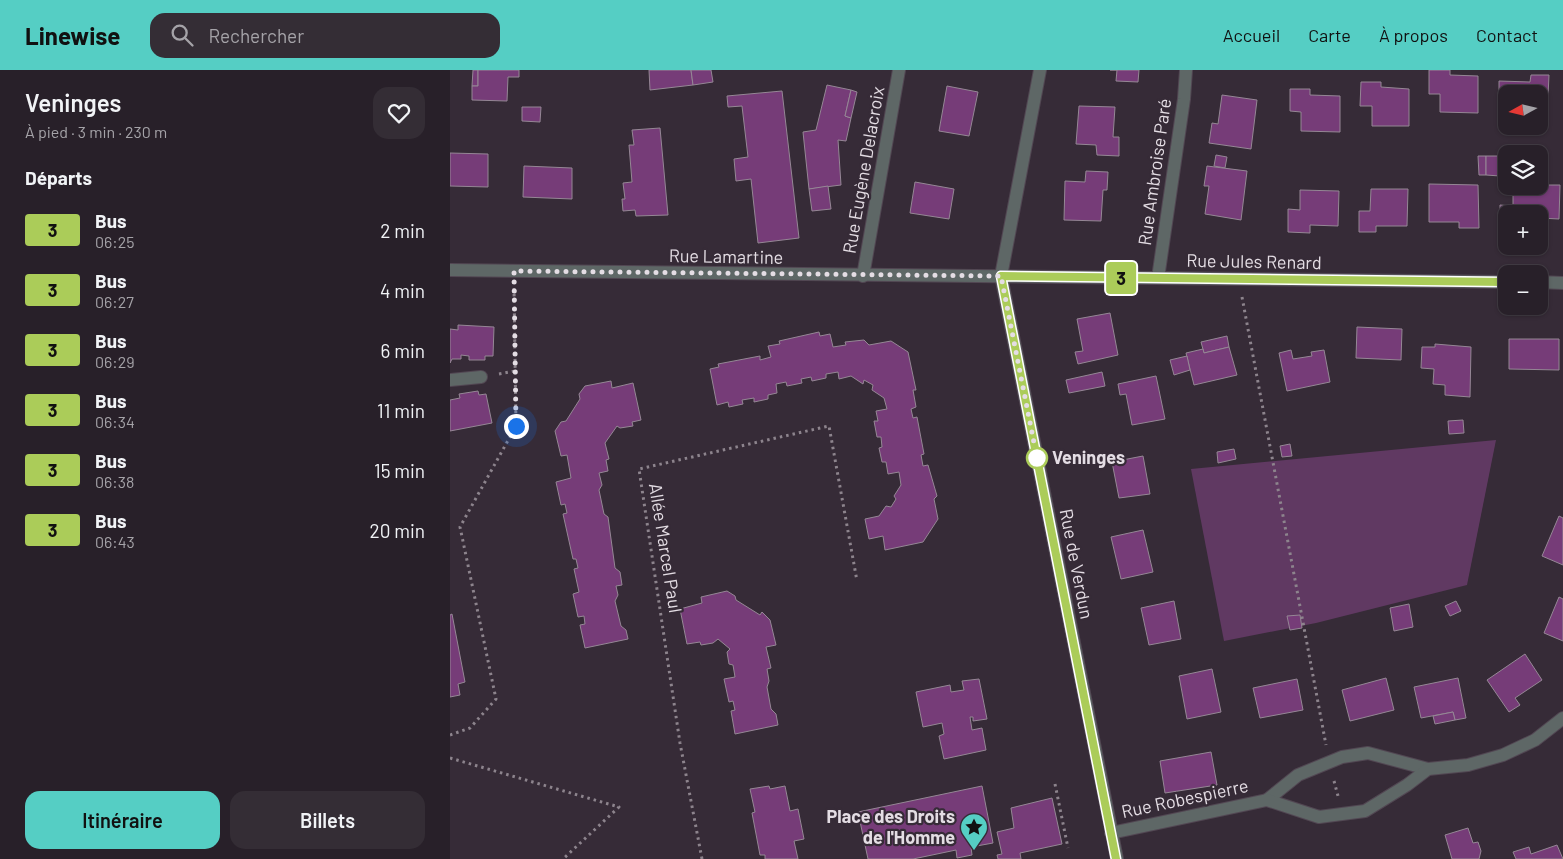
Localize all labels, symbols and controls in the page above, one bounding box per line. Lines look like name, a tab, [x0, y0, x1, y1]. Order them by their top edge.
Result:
search box	[150, 13, 500, 58]
text: Linewise	[25, 21, 120, 50]
icon: search	[168, 21, 196, 49]
text: Rechercher	[208, 24, 304, 47]
text: Accueil	[1223, 24, 1280, 46]
text: Carte	[1308, 24, 1351, 46]
text: À propos	[1379, 24, 1448, 46]
text: Contact	[1476, 24, 1538, 46]
street label: Rue Eugène Delacroix	[837, 84, 889, 255]
north arrow	[1498, 85, 1548, 135]
map controls	[1498, 85, 1548, 315]
button: heart	[373, 87, 425, 139]
text: Veninges	[25, 88, 121, 117]
street label: Rue Ambroise Paré	[1133, 97, 1175, 247]
text: À pied · 3 min · 230 m	[25, 122, 167, 141]
button: layers	[1498, 145, 1548, 195]
text: Départs	[25, 166, 92, 189]
button: +	[1498, 205, 1548, 255]
text: Bus	[95, 209, 127, 232]
text: 3	[48, 219, 57, 241]
text: 2 min	[380, 219, 425, 242]
text: 06:25	[95, 232, 135, 251]
street label: Rue Lamartine	[669, 244, 783, 268]
street label: Rue Jules Renard	[1186, 249, 1322, 273]
line badge: 3	[1105, 262, 1137, 294]
button: −	[1498, 265, 1548, 315]
text: 3	[1116, 267, 1126, 289]
text: Bus	[95, 269, 127, 292]
text: 3	[48, 279, 57, 301]
text: 4 min	[380, 279, 425, 302]
text: 06:27	[95, 292, 134, 311]
text: Bus	[95, 329, 127, 352]
text: 3	[48, 339, 57, 361]
text: 6 min	[381, 339, 425, 362]
text: 06:29	[95, 352, 135, 371]
text: Bus	[95, 389, 127, 412]
text: 3	[48, 399, 57, 421]
text: 11 min	[377, 399, 425, 422]
text: 06:34	[95, 412, 135, 431]
your location	[504, 414, 529, 439]
place label: Veninges	[1052, 446, 1125, 468]
marker: Veninges	[1026, 447, 1048, 469]
text: Bus	[95, 449, 127, 472]
text: 3	[48, 459, 57, 481]
text: 15 min	[374, 459, 425, 482]
text: 06:38	[95, 472, 134, 491]
street label: Allée Marcel Paul	[645, 482, 687, 614]
street label: Rue de Verdun	[1056, 507, 1098, 621]
text: Bus	[95, 509, 127, 532]
text: 3	[48, 519, 57, 541]
text: 20 min	[369, 519, 425, 542]
text: 06:43	[95, 532, 135, 551]
street label: Rue Robespierre	[1119, 774, 1250, 822]
button: Itinéraire	[25, 791, 220, 849]
button: Billets	[230, 791, 425, 849]
place label: Place des Droits de l'Homme	[827, 805, 955, 848]
place icon: Place des Droits de l'Homme	[959, 812, 989, 851]

